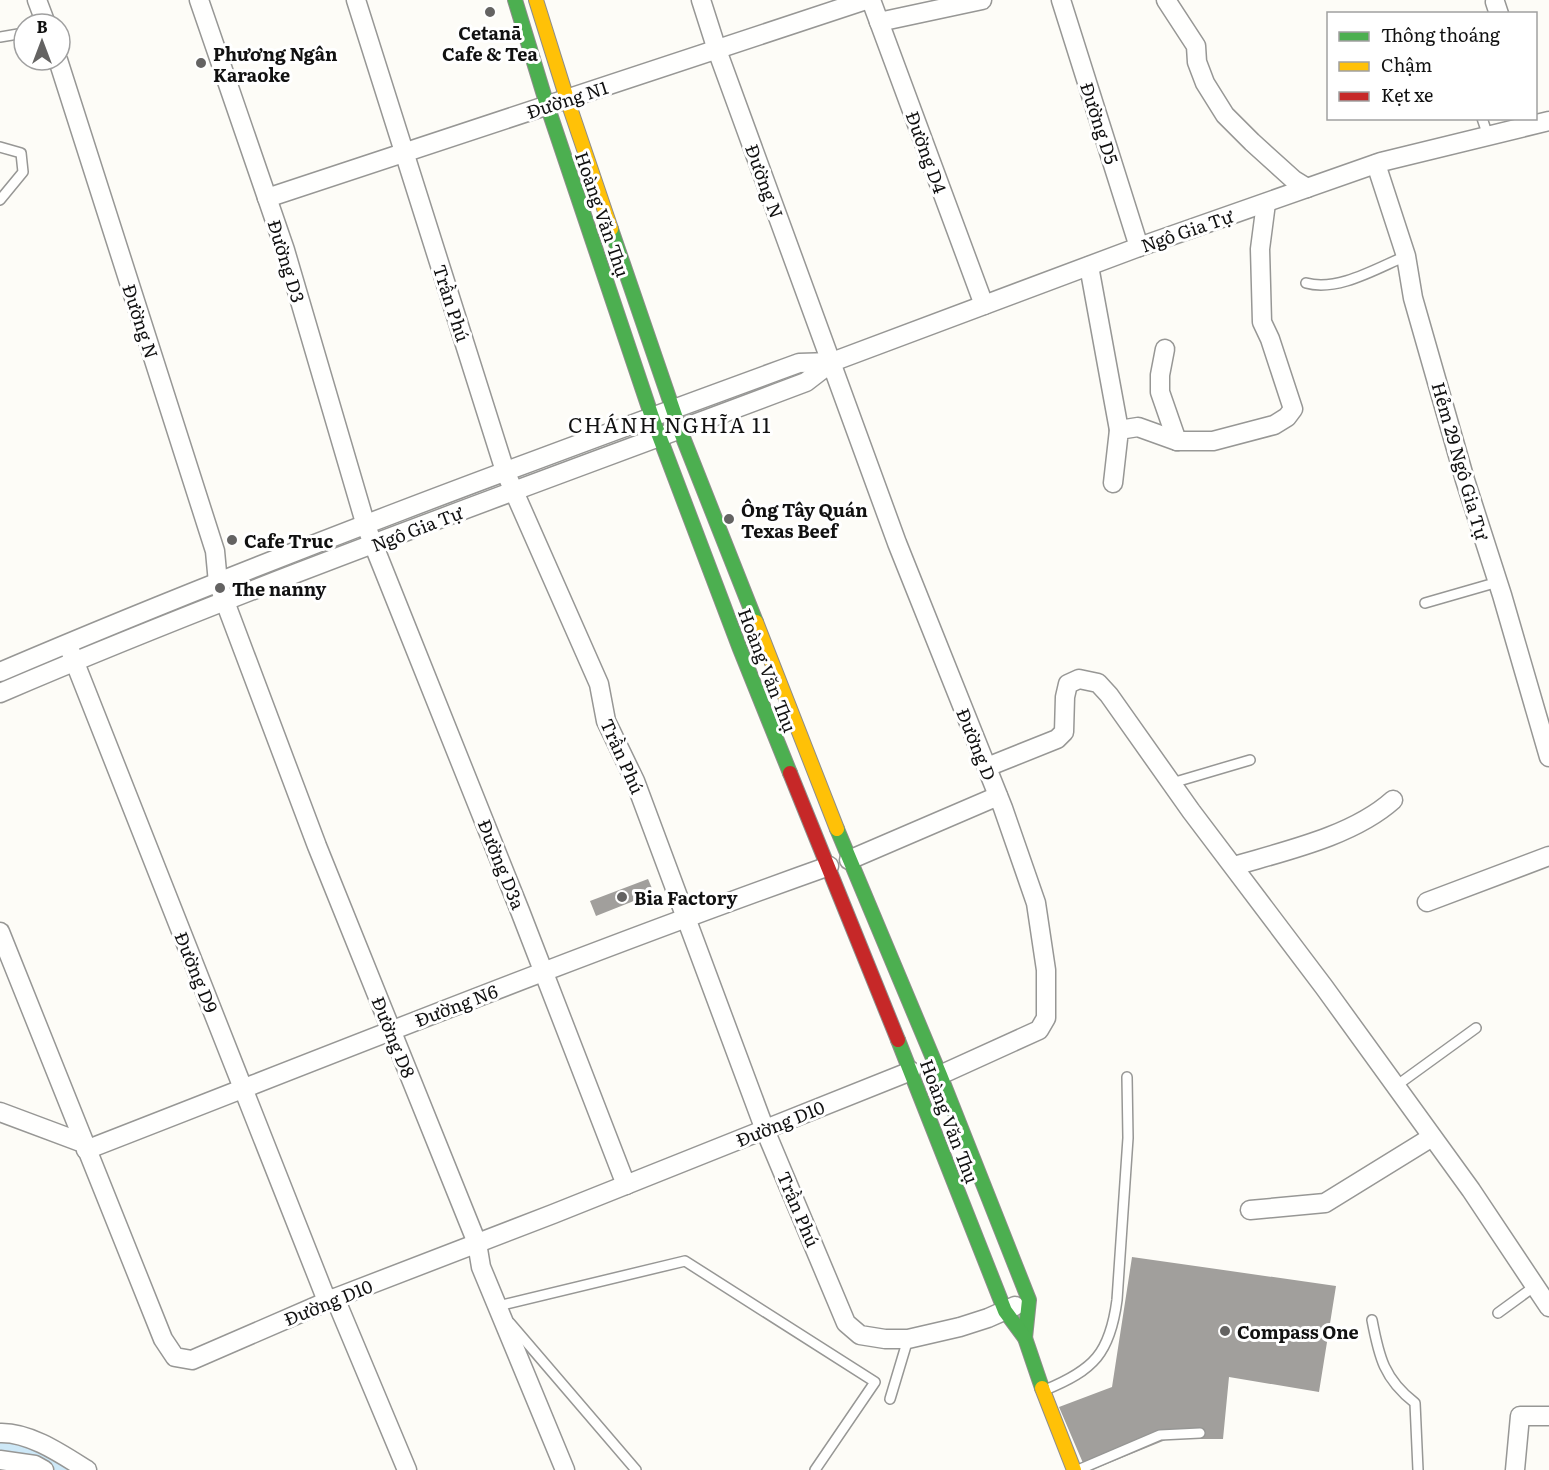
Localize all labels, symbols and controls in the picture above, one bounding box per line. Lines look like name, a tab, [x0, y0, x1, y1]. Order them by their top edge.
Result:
marker: Cetanā Cafe & Tea	[483, 5, 497, 19]
north arrow	[12, 12, 72, 72]
legend	[1327, 12, 1537, 120]
text: B	[36, 14, 48, 38]
place label: Cetanā Cafe & Tea	[442, 19, 539, 67]
text: Thông thoáng	[1381, 21, 1501, 48]
place label: Phương Ngân Karaoke	[213, 40, 338, 88]
text: Chậm	[1381, 51, 1432, 78]
marker: Phương Ngân Karaoke	[194, 56, 208, 70]
street label: Đường N1	[523, 73, 611, 125]
street label: Đường D5	[1074, 78, 1126, 168]
text: Kẹt xe	[1381, 81, 1433, 108]
street label: Đường D4	[900, 107, 954, 197]
street label: Đường N	[739, 140, 791, 222]
street label: Hoàng Văn Thụ	[569, 148, 637, 280]
street label: Ngô Gia Tự	[1137, 201, 1237, 258]
street label: Đường D3	[262, 216, 312, 306]
street label: Trần Phú	[427, 261, 477, 345]
street label: Đường N	[116, 280, 166, 362]
street label: Hẻm 29 Ngô Gia Tự	[1426, 379, 1497, 544]
district label: CHÁNH NGHĨA 11	[568, 408, 772, 439]
place label: Ông Tây Quán Texas Beef	[741, 496, 868, 544]
street label: Ngô Gia Tự	[367, 498, 467, 558]
marker: Ông Tây Quán Texas Beef	[722, 512, 736, 526]
place label: Cafe Truc	[244, 527, 333, 554]
marker: Cafe Truc	[225, 533, 239, 547]
place label: The nanny	[232, 575, 326, 602]
marker: The nanny	[213, 581, 227, 595]
street label: Hoàng Văn Thụ	[732, 604, 804, 736]
street label: Đường D	[950, 704, 1004, 784]
street label: Trần Phú	[594, 714, 652, 798]
street label: Đường D3a	[472, 815, 532, 913]
place label: Bia Factory	[634, 884, 737, 911]
marker: Bia Factory	[615, 890, 629, 904]
street label: Đường D9	[169, 927, 225, 1017]
street label: Đường N6	[411, 977, 502, 1033]
street label: Đường D8	[365, 992, 423, 1082]
street label: Hoàng Văn Thụ	[914, 1055, 986, 1187]
street label: Đường D10	[732, 1093, 828, 1153]
street label: Trần Phú	[771, 1167, 827, 1251]
street label: Đường D10	[280, 1272, 376, 1332]
place label: Compass One	[1237, 1318, 1359, 1345]
marker: Compass One	[1218, 1324, 1232, 1338]

